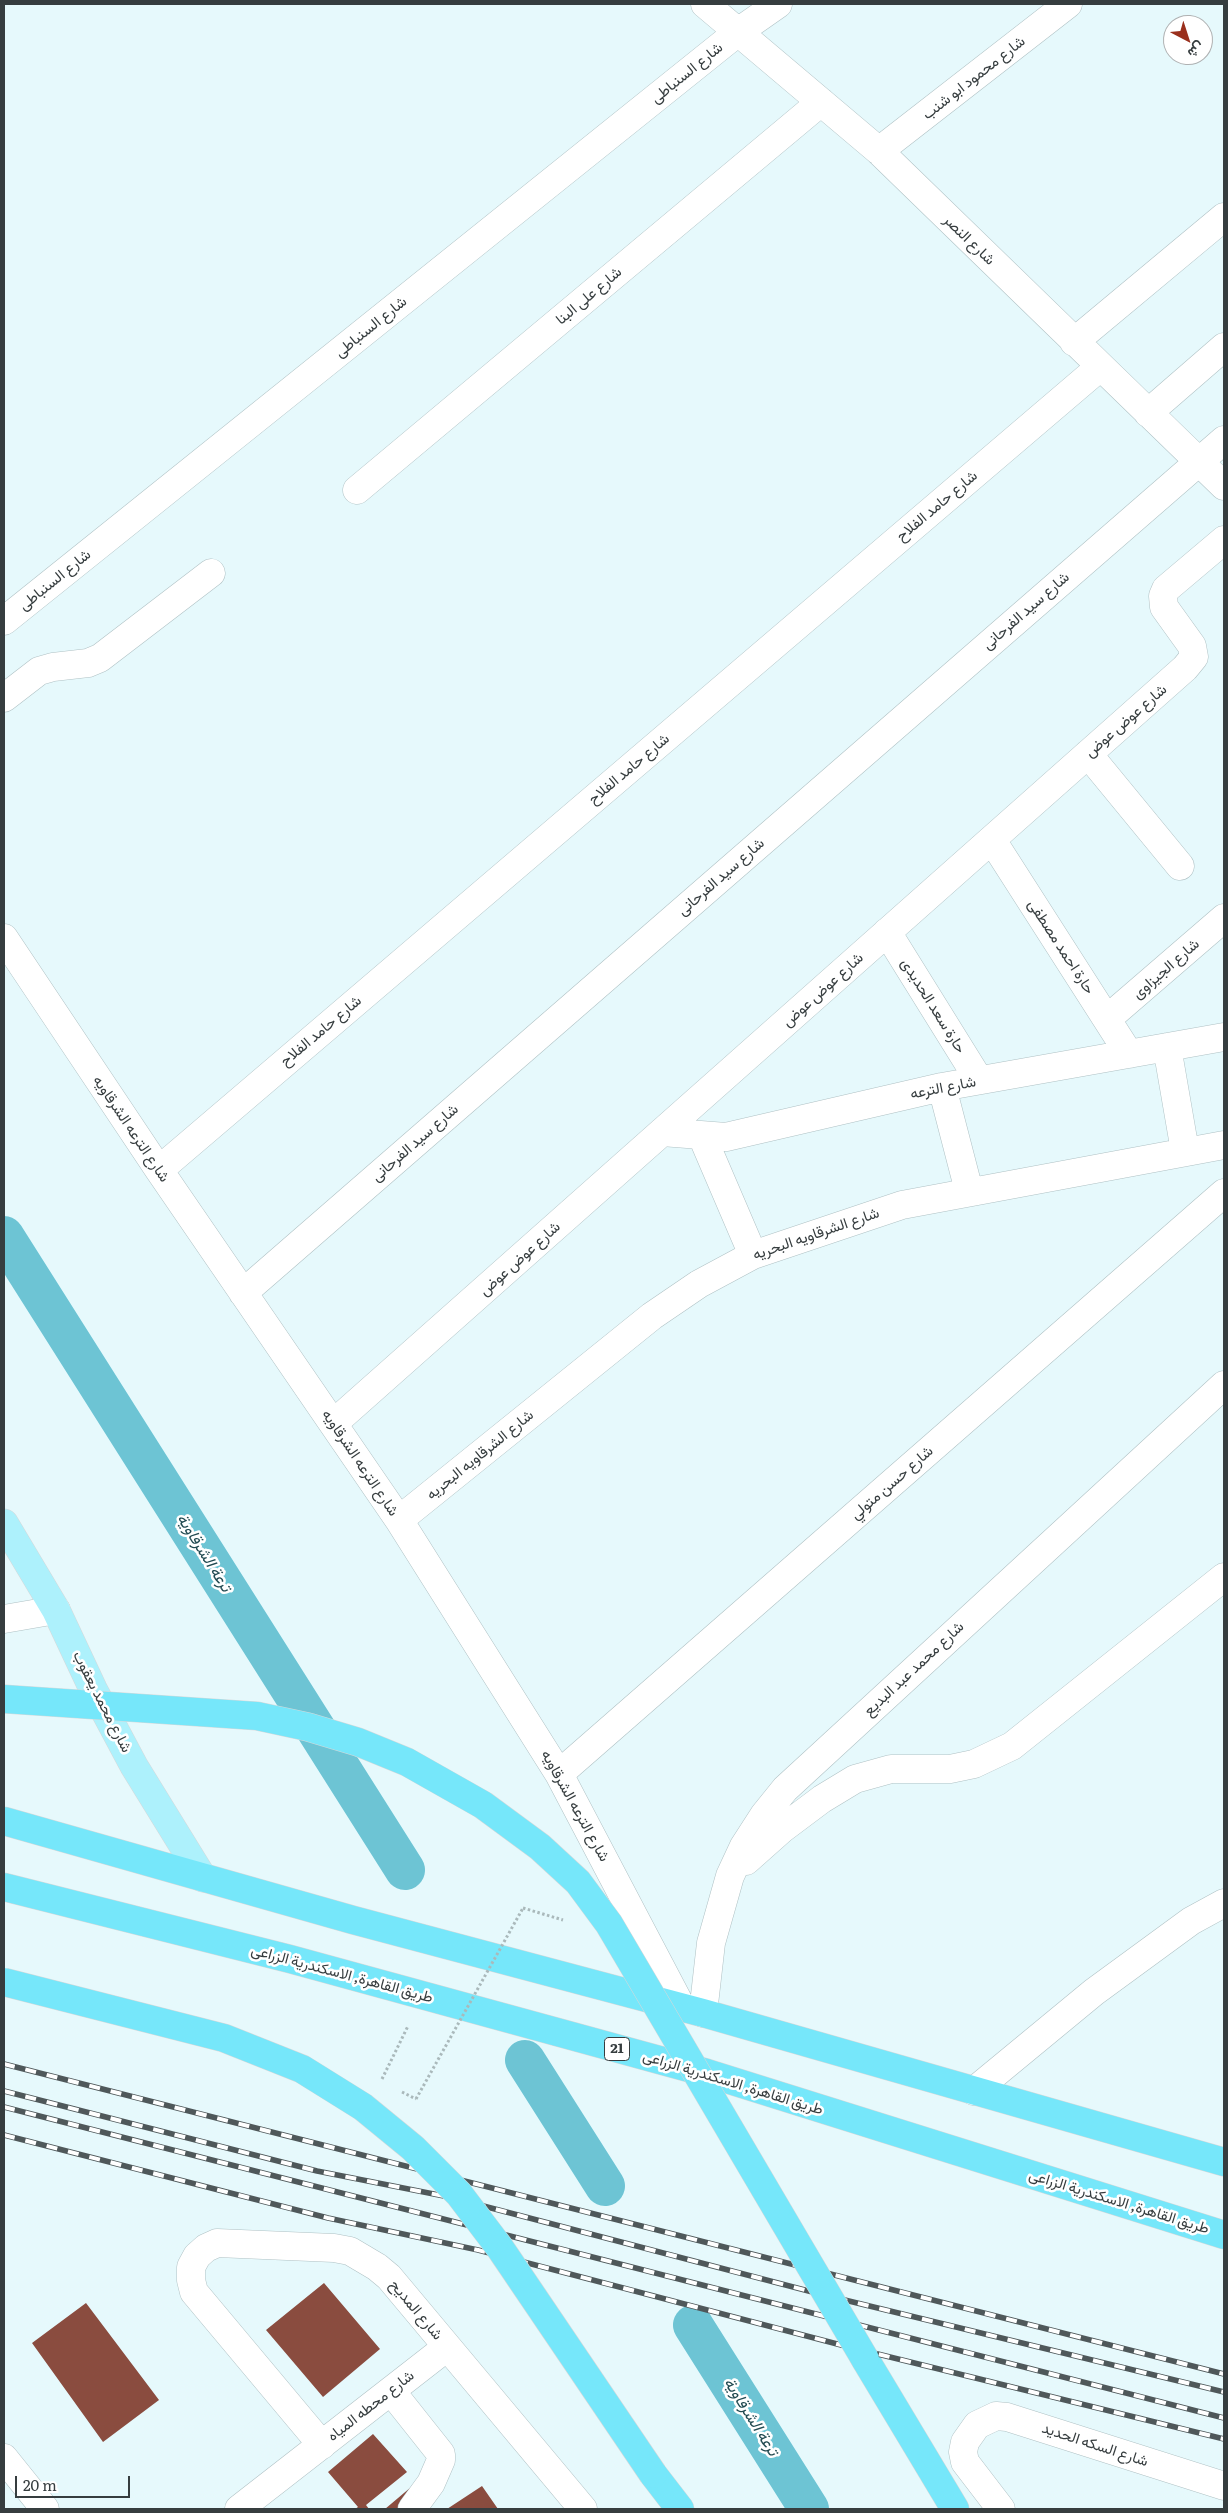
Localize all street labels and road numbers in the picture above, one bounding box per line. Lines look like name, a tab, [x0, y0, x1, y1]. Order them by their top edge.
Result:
street label: شارع محمود ابو شنب	[919, 32, 1029, 124]
street label: شارع السنباطى	[647, 39, 727, 107]
street label: شارع النصر	[939, 211, 999, 269]
street label: شارع على البنا	[552, 263, 626, 329]
street label: شارع السنباطى	[331, 293, 411, 361]
street label: شارع حامد الفلاح	[893, 467, 981, 545]
street label: شارع السنباطى	[15, 546, 95, 614]
street label: شارع سيد الفرحانى	[979, 568, 1073, 654]
street label: شارع عوض عوض	[1081, 681, 1171, 761]
street label: شارع حامد الفلاح	[585, 730, 673, 808]
street label: شارع سيد الفرحانى	[674, 834, 768, 920]
street label: حارة احمد مصطفى	[1024, 896, 1098, 998]
street label: شارع الجيزاوى	[1129, 935, 1203, 1003]
street label: شارع عوض عوض	[779, 949, 867, 1031]
street label: حارة سعد الحديدى	[897, 955, 969, 1057]
street label: شارع حامد الفلاح	[277, 992, 365, 1070]
street label: شارع الترعه الشرقاويه	[89, 1072, 173, 1186]
street label: شارع الترعه	[909, 1073, 977, 1103]
street label: شارع سيد الفرحانى	[368, 1100, 462, 1186]
street label: شارع الشرقاويه البحريه	[750, 1204, 882, 1264]
street label: شارع عوض عوض	[476, 1218, 564, 1300]
street label: شارع الترعه الشرقاويه	[318, 1406, 402, 1520]
street label: شارع الشرقاويه البحريه	[423, 1406, 537, 1504]
street label: شارع حسن متولي	[847, 1442, 937, 1524]
street label: شارع محمد عبد البديع	[860, 1618, 968, 1720]
street label: شارع محمد يعقوب	[69, 1648, 135, 1756]
street label: شارع الترعه الشرقاويه	[537, 1747, 613, 1865]
street label: طريق القاهرة, الاسكندرية الزراعى	[249, 1941, 435, 2007]
road number: 21	[604, 2038, 630, 2060]
street label: طريق القاهرة, الاسكندرية الزراعى	[641, 2047, 825, 2119]
street label: طريق القاهرة, الاسكندرية الزراعى	[1027, 2166, 1211, 2238]
street label: شارع المديح	[386, 2276, 446, 2344]
street label: شارع محطه المياه	[324, 2367, 418, 2445]
street label: شارع السكه الحديد	[1040, 2419, 1150, 2471]

